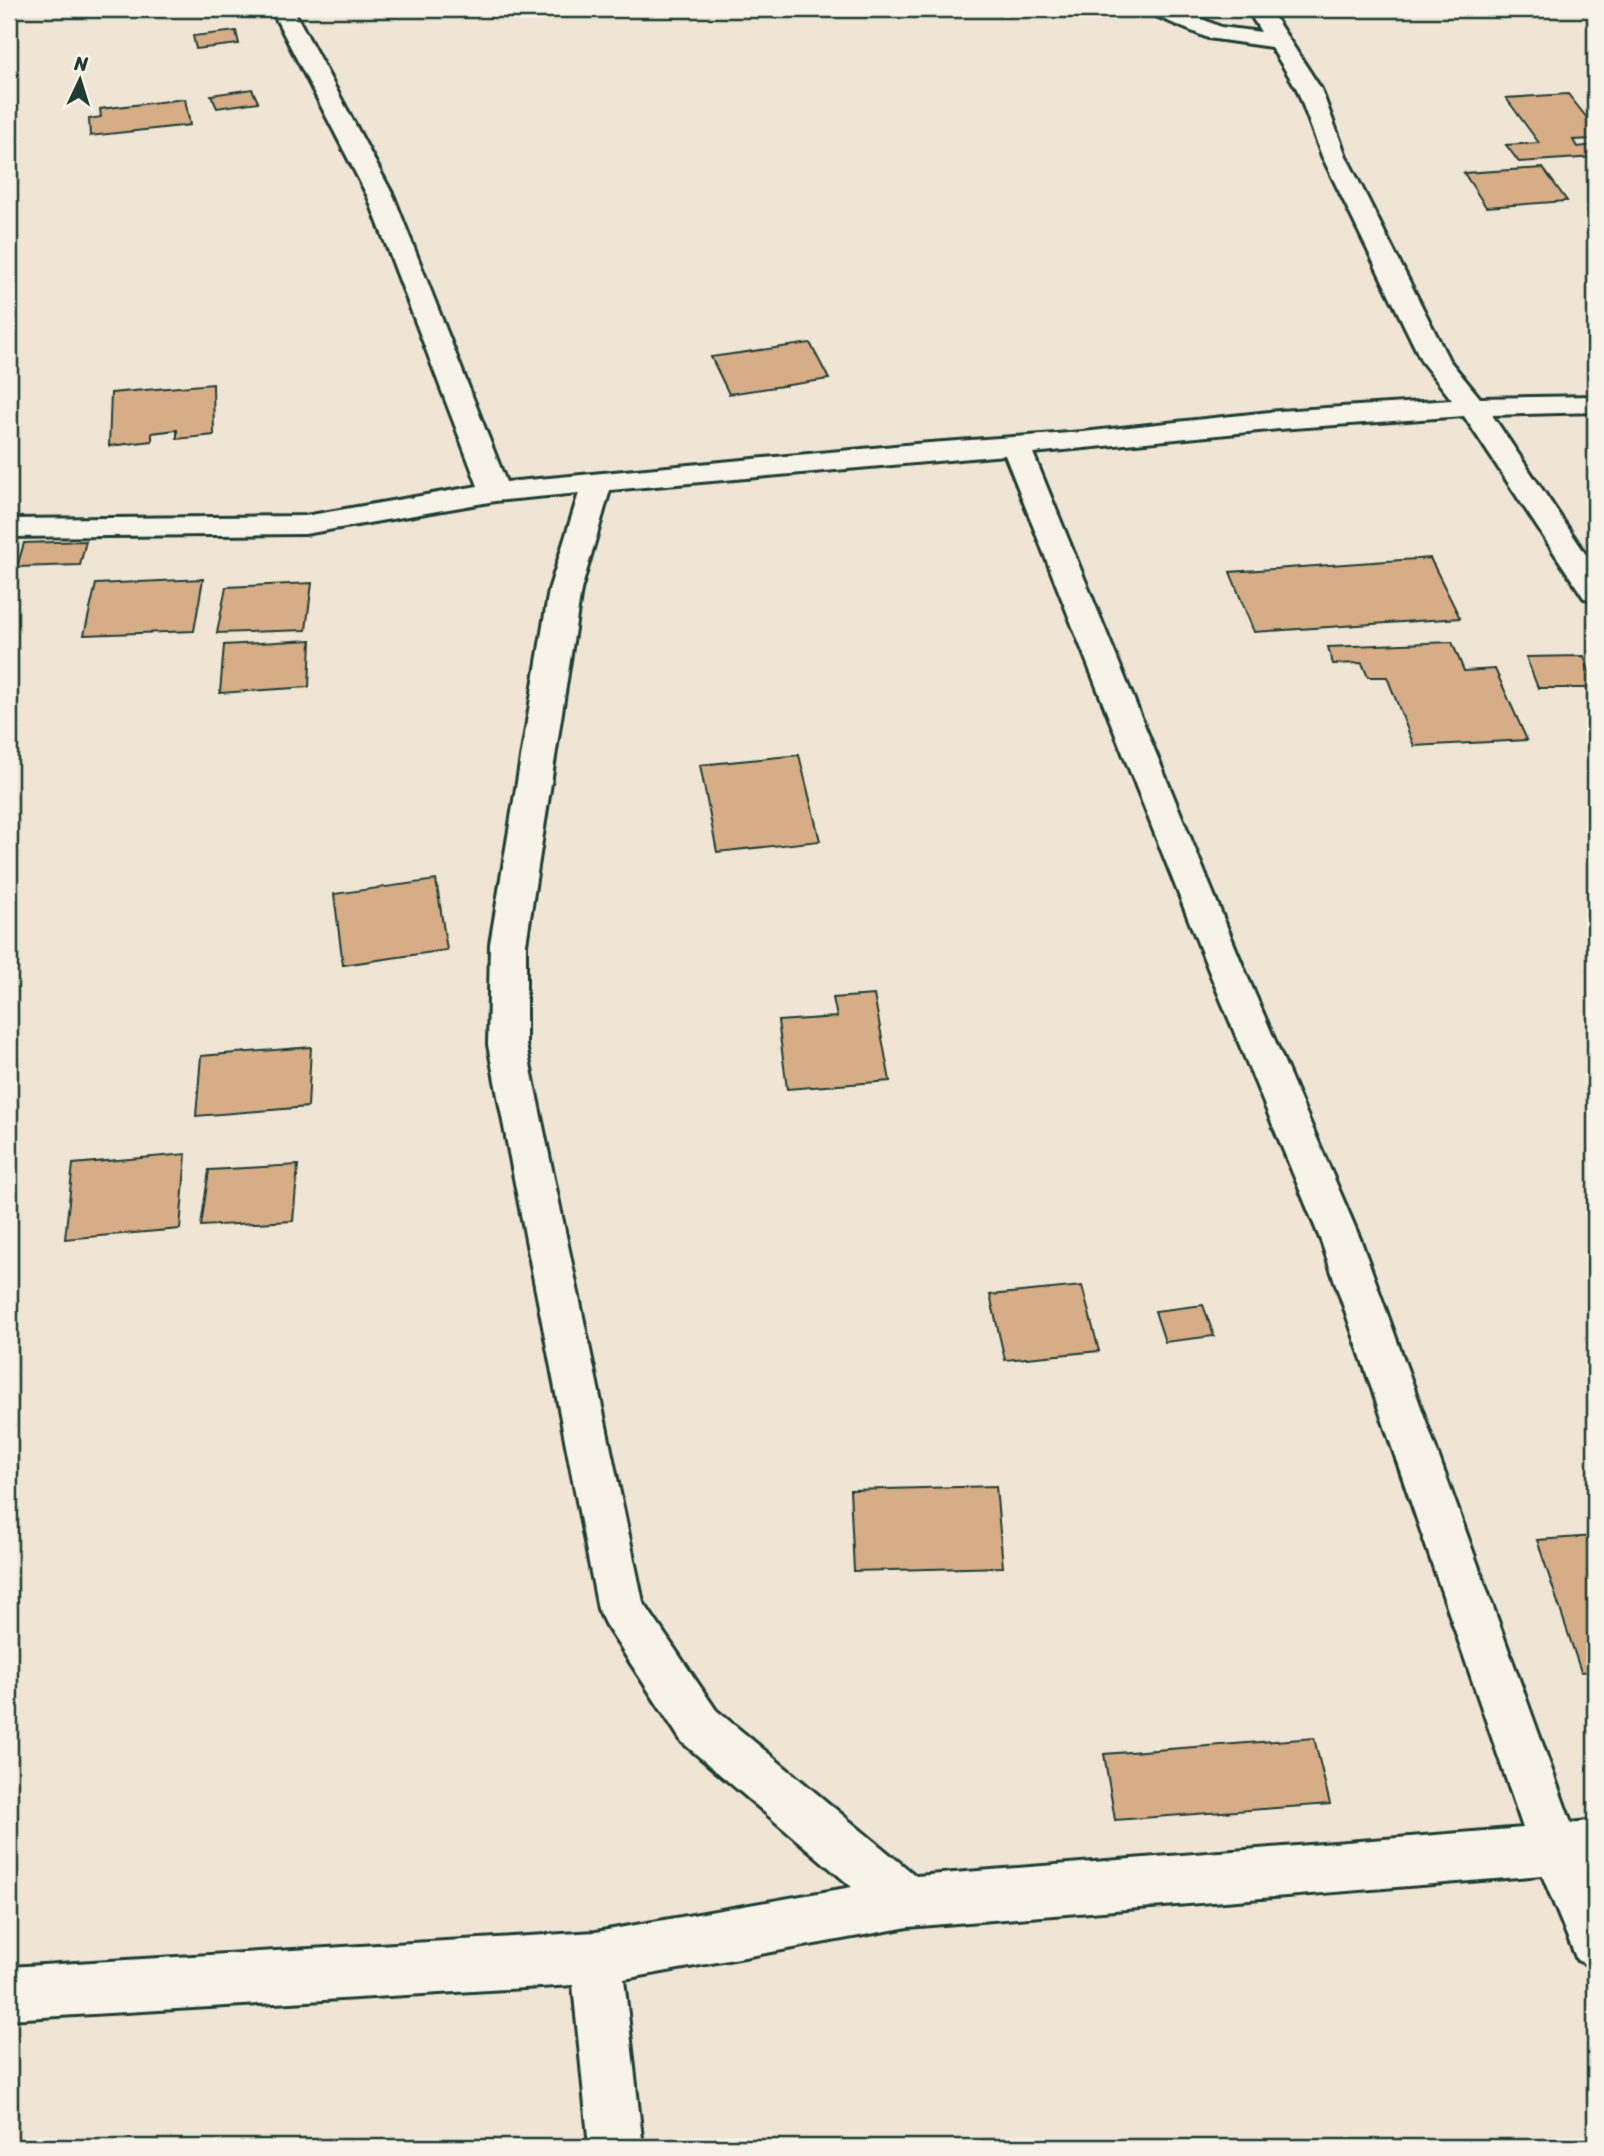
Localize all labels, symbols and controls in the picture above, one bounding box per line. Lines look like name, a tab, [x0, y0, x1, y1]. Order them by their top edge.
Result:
north arrow	[46, 46, 116, 116]
text: N	[72, 47, 90, 81]

